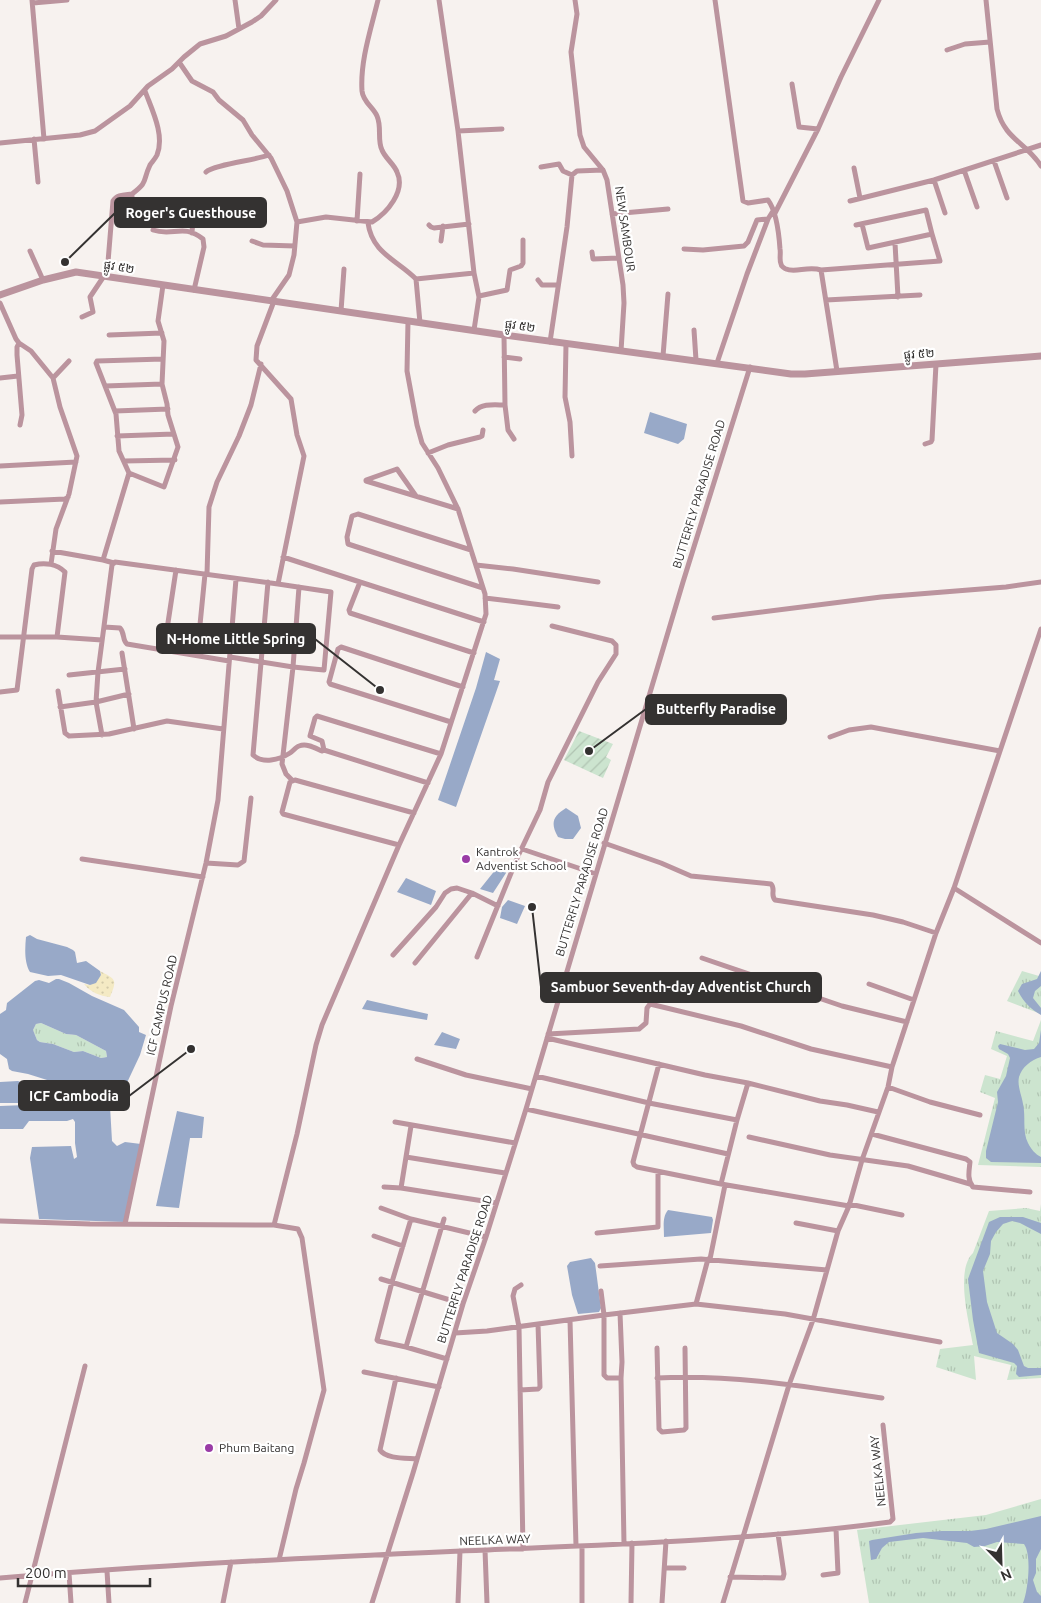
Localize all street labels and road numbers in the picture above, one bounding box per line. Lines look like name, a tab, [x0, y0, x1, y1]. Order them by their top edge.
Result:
street label: NEW SAMBOUR	[613, 185, 638, 273]
street label: ផ្លូវ ៥២	[102, 258, 135, 280]
street label: ផ្លូវ ៥២	[503, 317, 536, 339]
street label: ផ្លូវ ៥២	[903, 346, 935, 366]
street label: BUTTERFLY PARADISE ROAD	[670, 418, 727, 570]
street label: BUTTERFLY PARADISE ROAD	[553, 806, 610, 958]
street label: ICF CAMPUS ROAD	[144, 953, 179, 1056]
street label: BUTTERFLY PARADISE ROAD	[434, 1193, 495, 1345]
street label: NEELKA WAY	[867, 1435, 888, 1507]
street label: NEELKA WAY	[459, 1532, 531, 1547]

